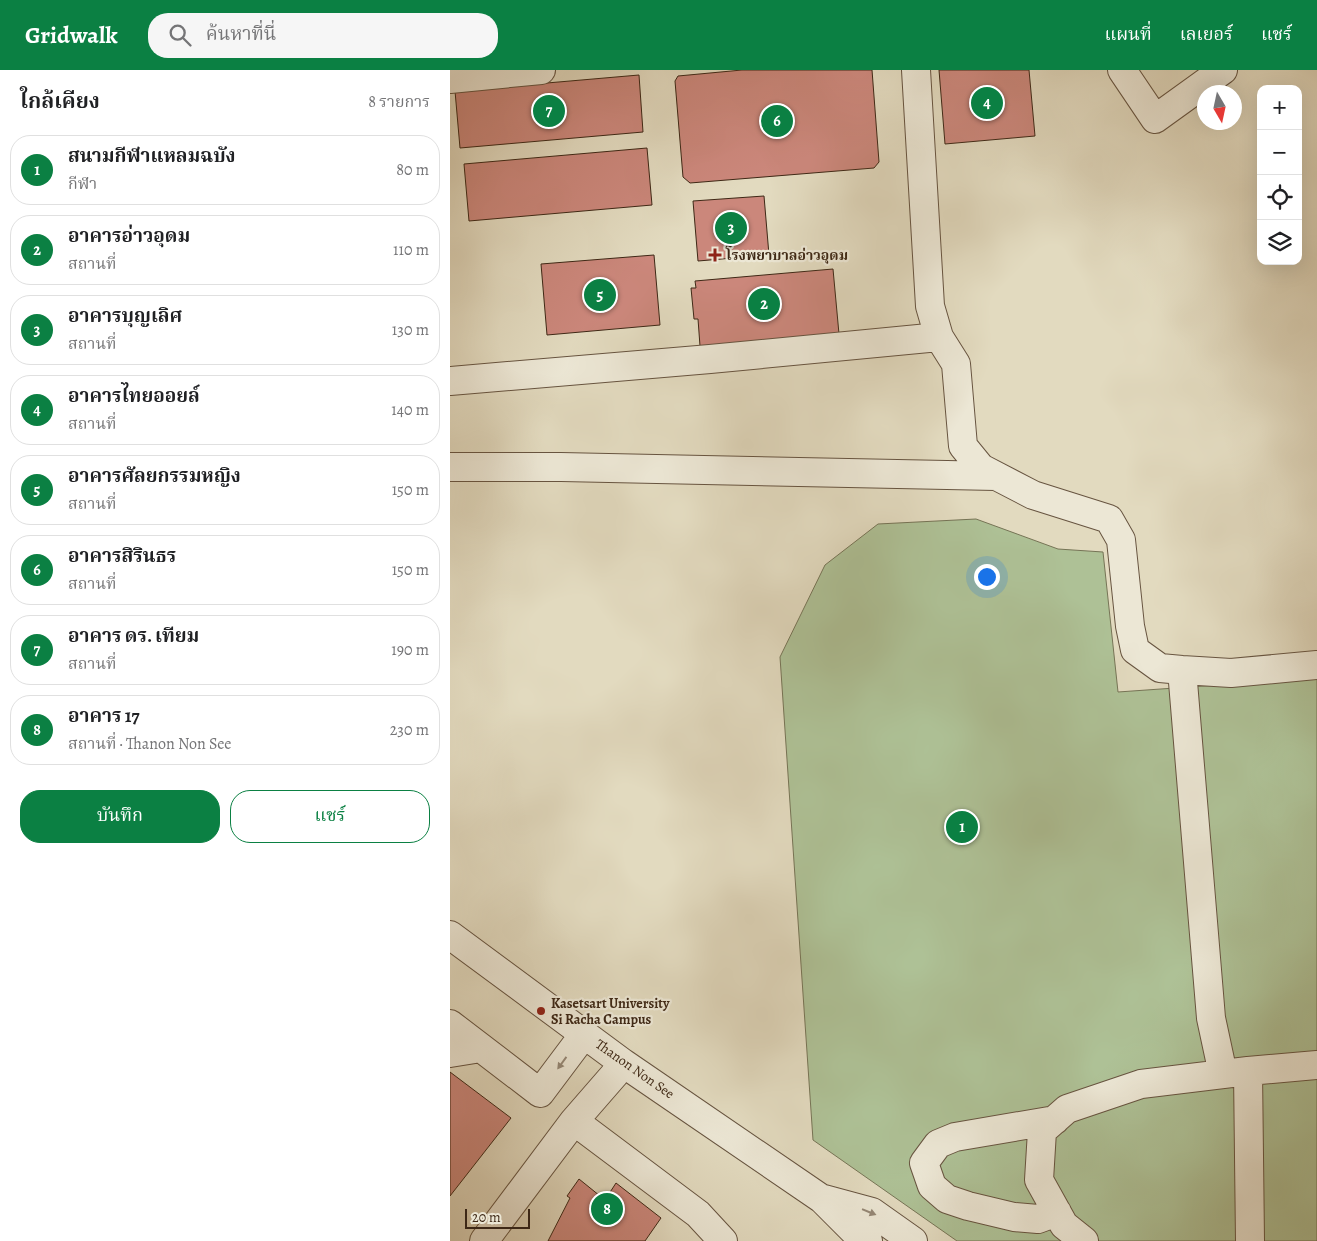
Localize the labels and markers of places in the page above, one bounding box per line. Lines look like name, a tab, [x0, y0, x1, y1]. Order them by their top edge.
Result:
pin: 4	[971, 84, 1003, 122]
pin: 7	[533, 92, 565, 130]
pin: 6	[761, 102, 793, 140]
pin: 3	[715, 209, 747, 247]
place label: โรงพยาบาลอ่าวอุดม	[725, 245, 848, 265]
marker: โรงพยาบาลอ่าวอุดม	[708, 248, 722, 262]
pin: 5	[584, 276, 616, 314]
pin: 2	[748, 285, 780, 323]
pin: 1	[946, 808, 978, 846]
place label: Kasetsart University Si Racha Campus	[551, 994, 670, 1029]
marker: Kasetsart University Si Racha Campus	[535, 1005, 547, 1017]
pin: 8	[591, 1190, 623, 1228]

